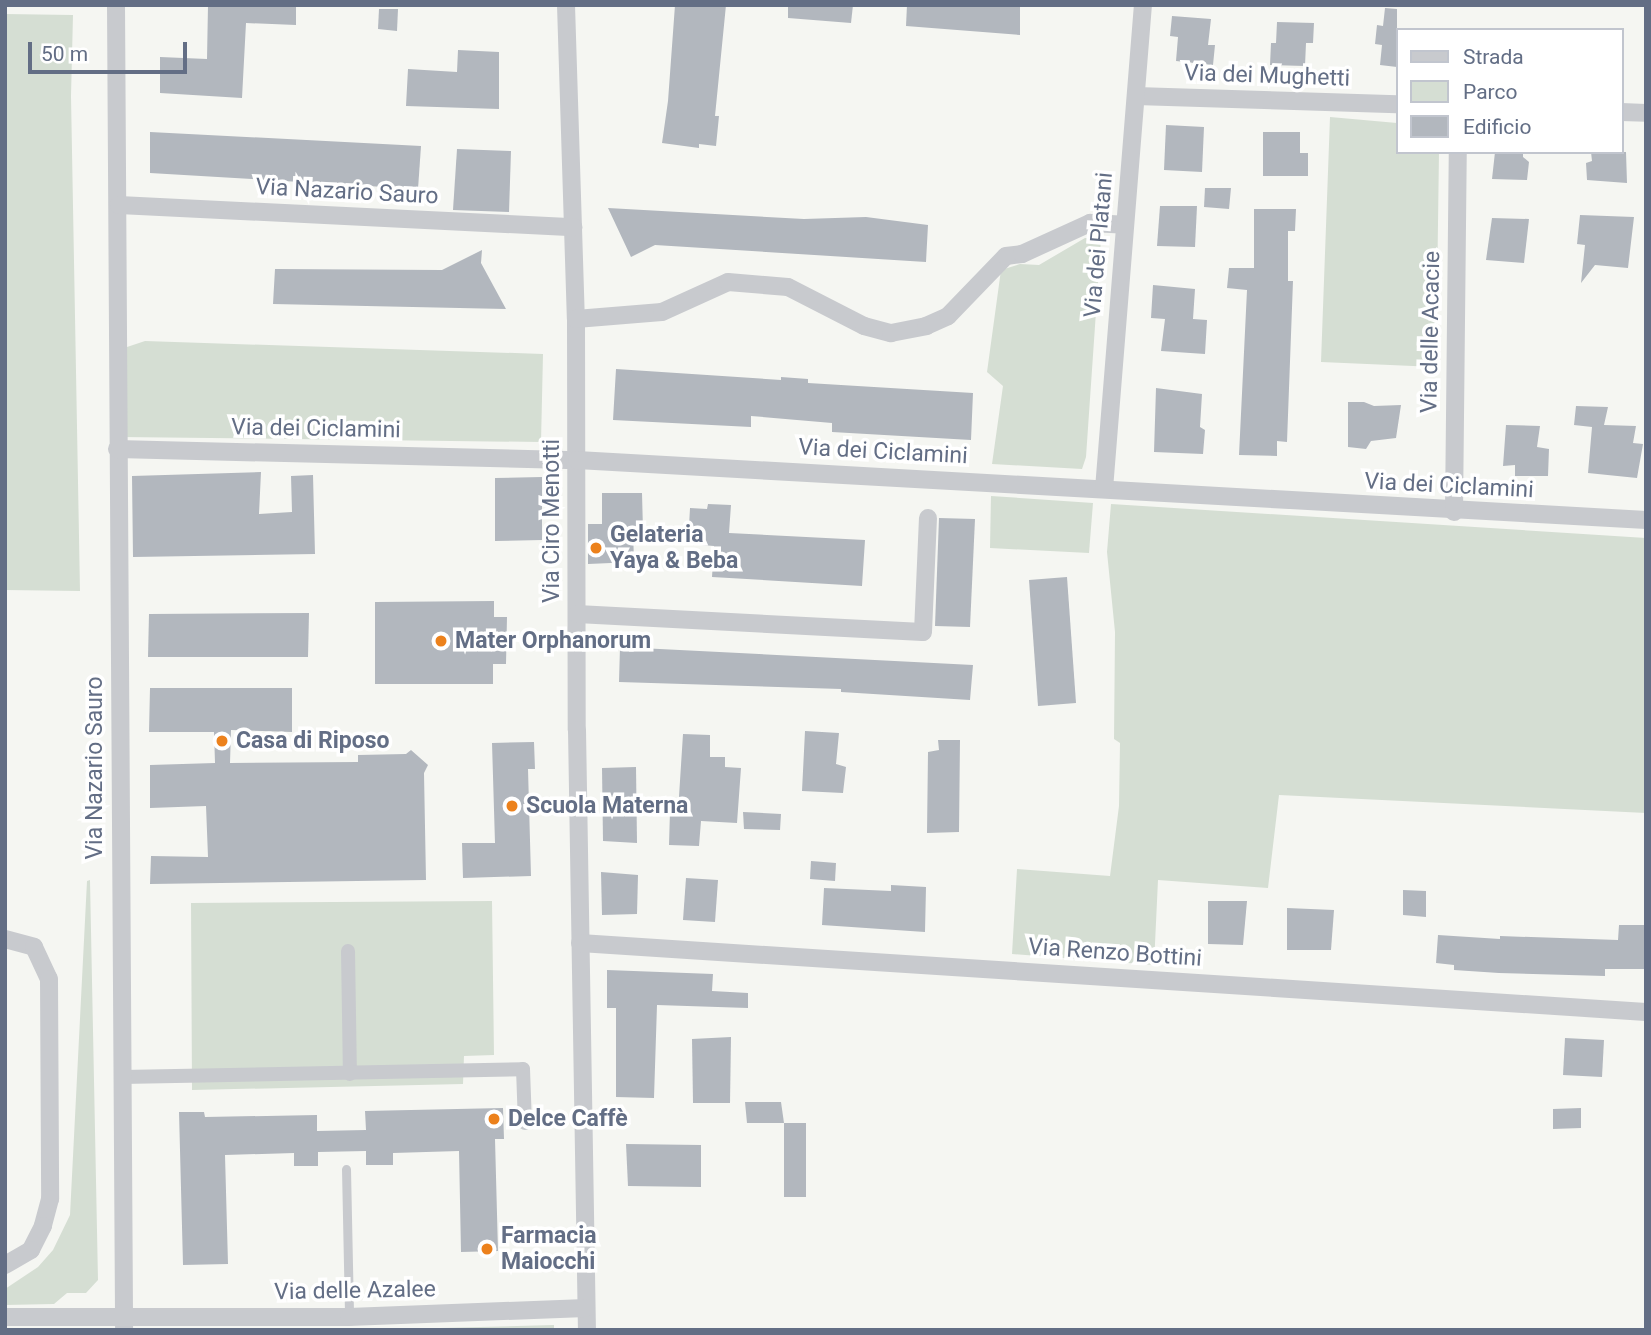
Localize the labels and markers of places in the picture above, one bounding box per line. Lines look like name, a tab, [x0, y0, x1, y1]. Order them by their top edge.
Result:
place label: Gelateria Yaya & Beba	[610, 521, 738, 575]
marker: Gelateria Yaya & Beba	[588, 540, 604, 556]
place label: Mater Orphanorum	[455, 627, 651, 655]
marker: Mater Orphanorum	[433, 633, 449, 649]
place label: Casa di Riposo	[236, 727, 389, 755]
marker: Casa di Riposo	[214, 733, 230, 749]
place label: Scuola Materna	[526, 792, 688, 820]
marker: Scuola Materna	[504, 798, 520, 814]
place label: Delce Caffè	[508, 1105, 628, 1133]
marker: Delce Caffè	[486, 1111, 502, 1127]
place label: Farmacia Maiocchi	[501, 1222, 597, 1276]
marker: Farmacia Maiocchi	[479, 1241, 495, 1257]

